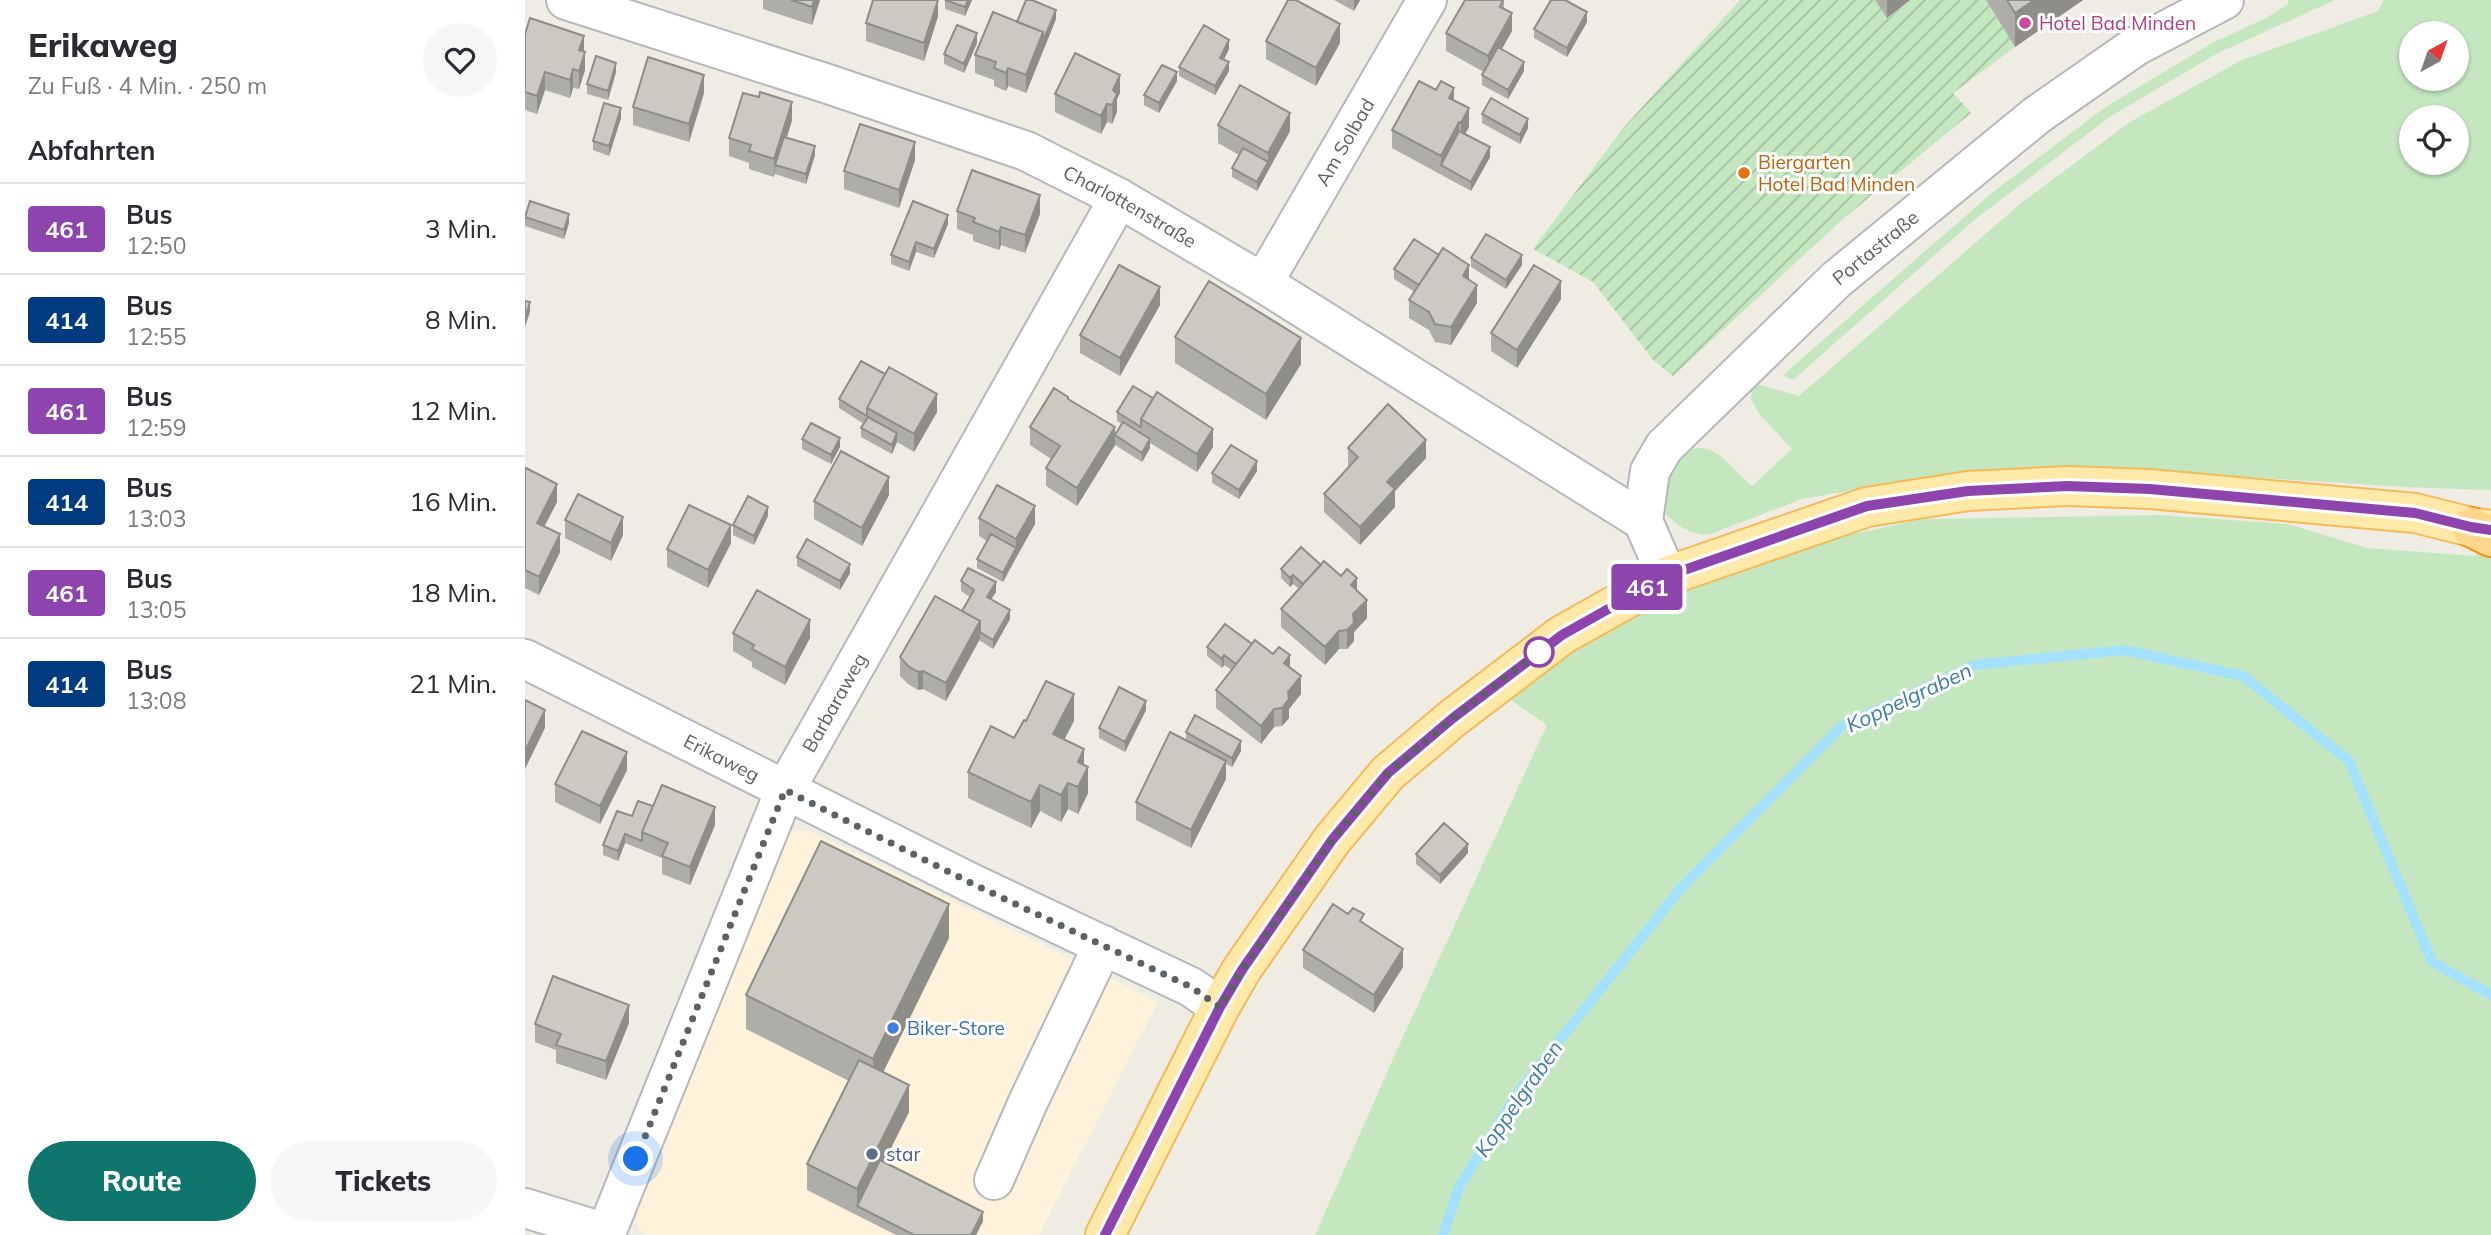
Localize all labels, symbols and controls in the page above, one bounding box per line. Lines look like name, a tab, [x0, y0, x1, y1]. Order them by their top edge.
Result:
place label: Hotel Bad Minden	[2039, 11, 2196, 35]
marker: Hotel Bad Minden	[2017, 15, 2033, 31]
north arrow	[2399, 21, 2469, 91]
map controls	[2399, 21, 2469, 175]
button: heart	[423, 23, 497, 97]
text: Erikaweg	[28, 24, 178, 65]
text: Zu Fuß · 4 Min. · 250 m	[28, 71, 267, 100]
street label: Am Solbad	[1310, 94, 1379, 190]
button: locate	[2399, 105, 2469, 175]
text: Abfahrten	[28, 134, 155, 167]
place label: Biergarten Hotel Bad Minden	[1758, 150, 1915, 196]
street label: Charlottenstraße	[1059, 160, 1201, 253]
marker: Biergarten Hotel Bad Minden	[1736, 165, 1752, 181]
text: Bus	[126, 198, 172, 231]
street label: Portastraße	[1827, 205, 1923, 290]
text: 3 Min.	[425, 212, 497, 245]
text: 461	[45, 214, 88, 244]
text: 12:50	[126, 231, 186, 260]
text: Bus	[126, 289, 172, 322]
text: 8 Min.	[425, 303, 497, 336]
text: 414	[45, 305, 88, 335]
text: 12:55	[126, 322, 186, 351]
text: Bus	[126, 380, 172, 413]
text: 12 Min.	[409, 394, 497, 427]
text: 461	[45, 396, 88, 426]
text: 12:59	[126, 413, 186, 442]
text: Bus	[126, 471, 172, 504]
text: 16 Min.	[409, 485, 497, 518]
text: 414	[45, 487, 88, 517]
text: 13:03	[126, 504, 186, 533]
text: Bus	[126, 562, 172, 595]
line badge: 461	[1607, 564, 1687, 610]
text: 461	[1625, 572, 1669, 602]
text: 18 Min.	[409, 576, 497, 609]
text: 461	[45, 578, 88, 608]
text: 13:05	[126, 595, 186, 624]
unlabelled marker	[1524, 637, 1554, 667]
street label: Barbaraweg	[797, 649, 872, 756]
text: Bus	[126, 653, 172, 686]
water label: Koppelgraben	[1842, 657, 1976, 738]
text: 21 Min.	[409, 667, 497, 700]
text: 414	[45, 669, 88, 699]
text: 13:08	[126, 686, 186, 715]
street label: Erikaweg	[680, 729, 764, 787]
place label: Biker-Store	[907, 1016, 1005, 1040]
marker: Biker-Store	[885, 1020, 901, 1036]
water label: Koppelgraben	[1469, 1035, 1568, 1162]
button: Route	[28, 1141, 256, 1221]
button: Tickets	[270, 1141, 497, 1221]
your location	[618, 1141, 653, 1176]
place label: star	[886, 1142, 920, 1166]
marker: star	[864, 1146, 880, 1162]

